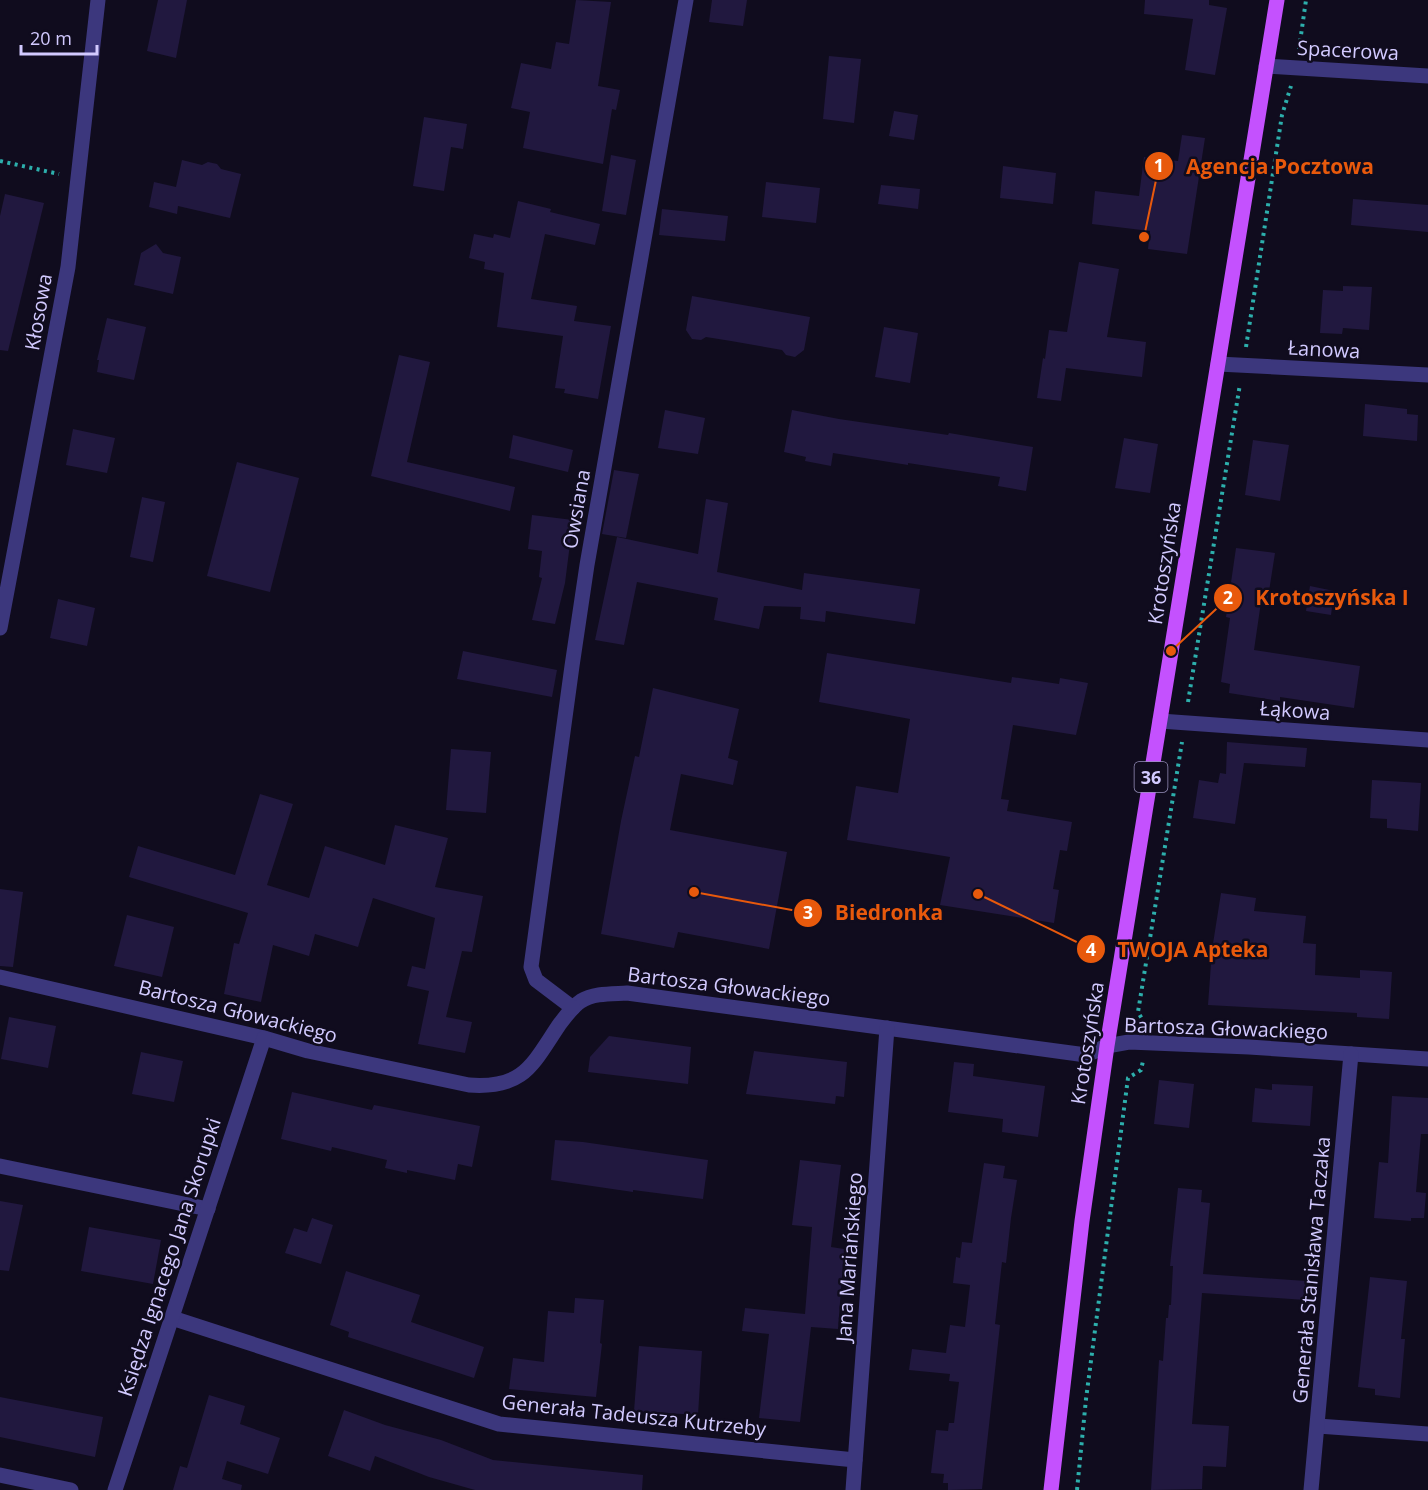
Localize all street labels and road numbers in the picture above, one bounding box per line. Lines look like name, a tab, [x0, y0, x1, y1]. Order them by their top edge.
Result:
street label: Spacerowa	[1296, 34, 1400, 66]
street label: Kłosowa	[18, 271, 58, 353]
street label: Łanowa	[1287, 334, 1361, 364]
street label: Owsiana	[556, 467, 596, 551]
street label: Krotoszyńska	[1141, 500, 1187, 626]
street label: Łąkowa	[1259, 694, 1331, 726]
road number: 36	[1134, 762, 1168, 792]
street label: Bartosza Głowackiego	[626, 960, 832, 1012]
street label: Bartosza Głowackiego	[136, 973, 340, 1049]
street label: Krotoszyńska	[1064, 980, 1110, 1106]
street label: Bartosza Głowackiego	[1124, 1011, 1328, 1045]
street label: Księdza Ignacego Jana Skorupki	[111, 1114, 227, 1400]
street label: Generała Stanisława Taczaka	[1286, 1135, 1336, 1405]
street label: Jana Mariańskiego	[829, 1171, 868, 1345]
street label: Generała Tadeusza Kutrzeby	[500, 1388, 768, 1442]

